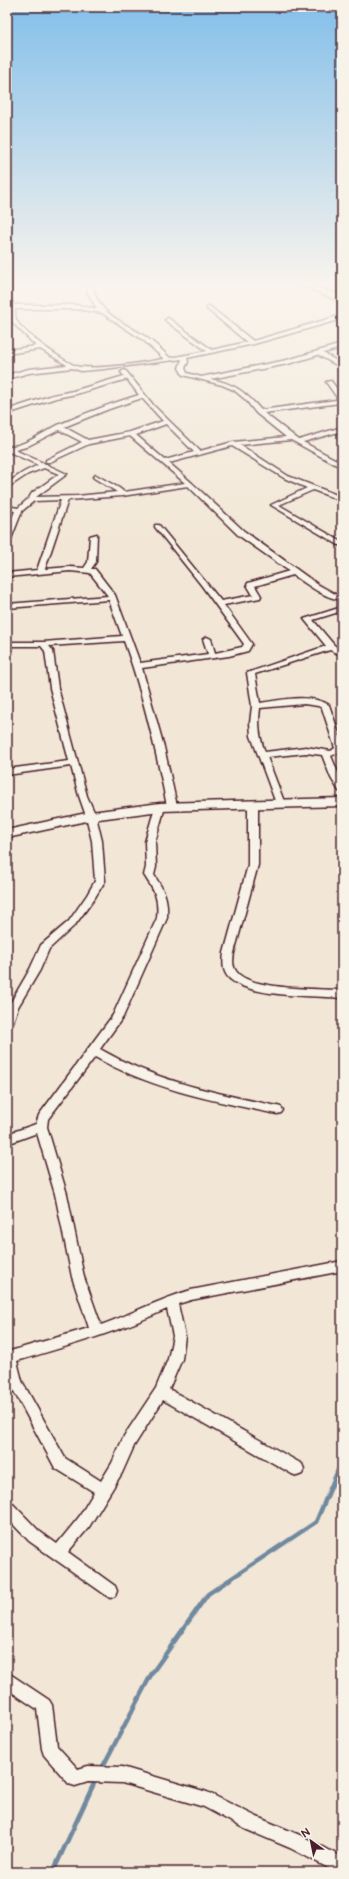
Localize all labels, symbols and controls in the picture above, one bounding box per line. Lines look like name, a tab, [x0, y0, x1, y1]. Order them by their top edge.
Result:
north arrow	[291, 1821, 331, 1861]
text: N	[299, 1825, 313, 1841]

